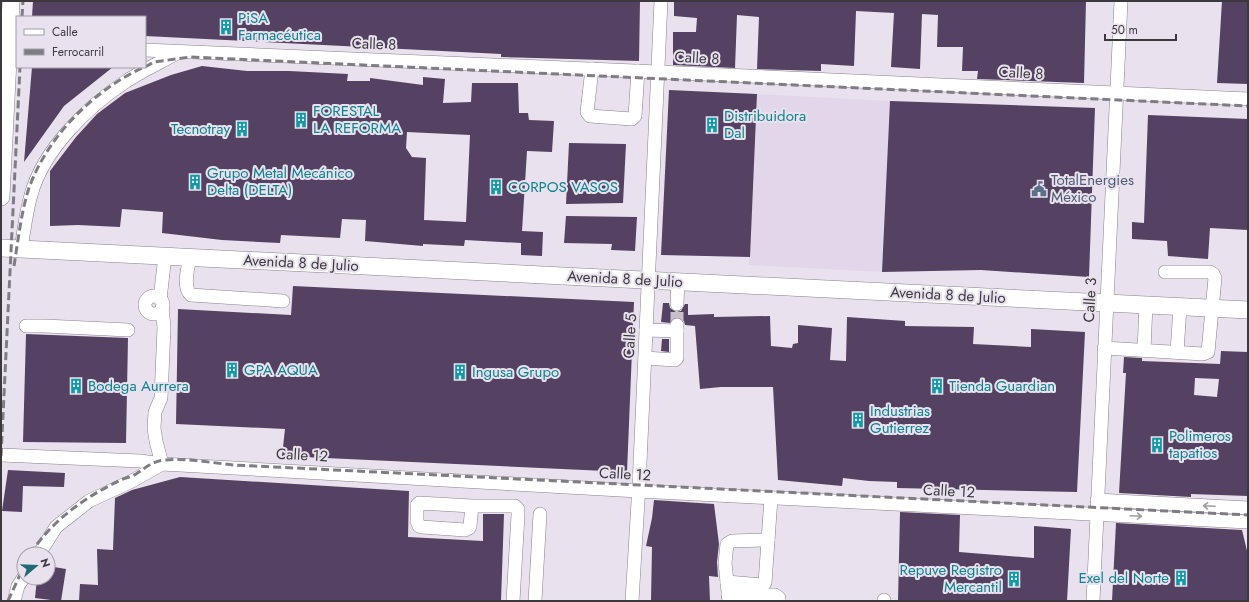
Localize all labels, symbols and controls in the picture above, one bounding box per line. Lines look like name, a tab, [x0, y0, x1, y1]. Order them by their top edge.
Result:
place label: PiSA Farmacéutica	[238, 7, 321, 46]
legend	[16, 16, 146, 68]
scale bar	[1105, 16, 1176, 42]
building icon: PiSA Farmacéutica	[217, 18, 235, 36]
text: 50 m	[1111, 21, 1138, 39]
text: Calle	[52, 23, 78, 41]
street label: Calle 8	[351, 32, 397, 56]
text: Ferrocarril	[52, 43, 104, 61]
street label: Calle 8	[674, 46, 720, 70]
street label: Calle 8	[998, 61, 1044, 85]
place label: FORESTAL LA REFORMA	[313, 100, 401, 139]
place label: Distribuidora Dal	[724, 105, 806, 144]
building icon: FORESTAL LA REFORMA	[292, 111, 310, 129]
building icon: Distribuidora Dal	[703, 116, 721, 134]
place label: Tecnotray	[171, 118, 230, 140]
building icon: Tecnotray	[233, 120, 251, 138]
place label: Grupo Metal Mecánico Delta (DELTA)	[207, 162, 353, 201]
place label: TotalEnergies México	[1051, 169, 1134, 208]
building icon: Grupo Metal Mecánico Delta (DELTA)	[186, 173, 204, 191]
place label: CORPOS VASOS	[508, 176, 618, 198]
building icon: CORPOS VASOS	[487, 178, 505, 196]
public building icon: TotalEnergies México	[1030, 180, 1048, 198]
street label: Avenida 8 de Julio	[243, 249, 359, 277]
street label: Avenida 8 de Julio	[567, 265, 683, 293]
street label: Calle 3	[1078, 277, 1102, 323]
street label: Avenida 8 de Julio	[890, 281, 1006, 309]
street label: Calle 5	[618, 313, 642, 359]
place label: GPA AQUA	[244, 359, 318, 381]
building icon: GPA AQUA	[223, 361, 241, 379]
place label: Ingusa Grupo	[472, 361, 559, 383]
building icon: Ingusa Grupo	[451, 363, 469, 381]
place label: Bodega Aurrera	[88, 375, 189, 397]
place label: Tienda Guardian	[949, 375, 1055, 397]
building icon: Bodega Aurrera	[67, 377, 85, 395]
building icon: Tienda Guardian	[928, 377, 946, 395]
place label: Industrias Gutierrez	[870, 400, 930, 439]
building icon: Industrias Gutierrez	[849, 411, 867, 429]
place label: Polimeros tapatios	[1169, 425, 1231, 464]
building icon: Polimeros tapatios	[1148, 436, 1166, 454]
street label: Calle 12	[276, 443, 328, 467]
street label: Calle 12	[599, 462, 651, 486]
street label: Calle 12	[923, 479, 975, 503]
one-way arrow	[1203, 502, 1216, 509]
one-way arrow	[1129, 512, 1142, 520]
north arrow	[16, 546, 56, 586]
text: N	[36, 556, 54, 569]
place label: Repuve Registro Mercantil	[900, 559, 1002, 598]
place label: Exel del Norte	[1078, 567, 1169, 589]
building icon: Exel del Norte	[1172, 569, 1190, 587]
building icon: Repuve Registro Mercantil	[1005, 570, 1023, 588]

